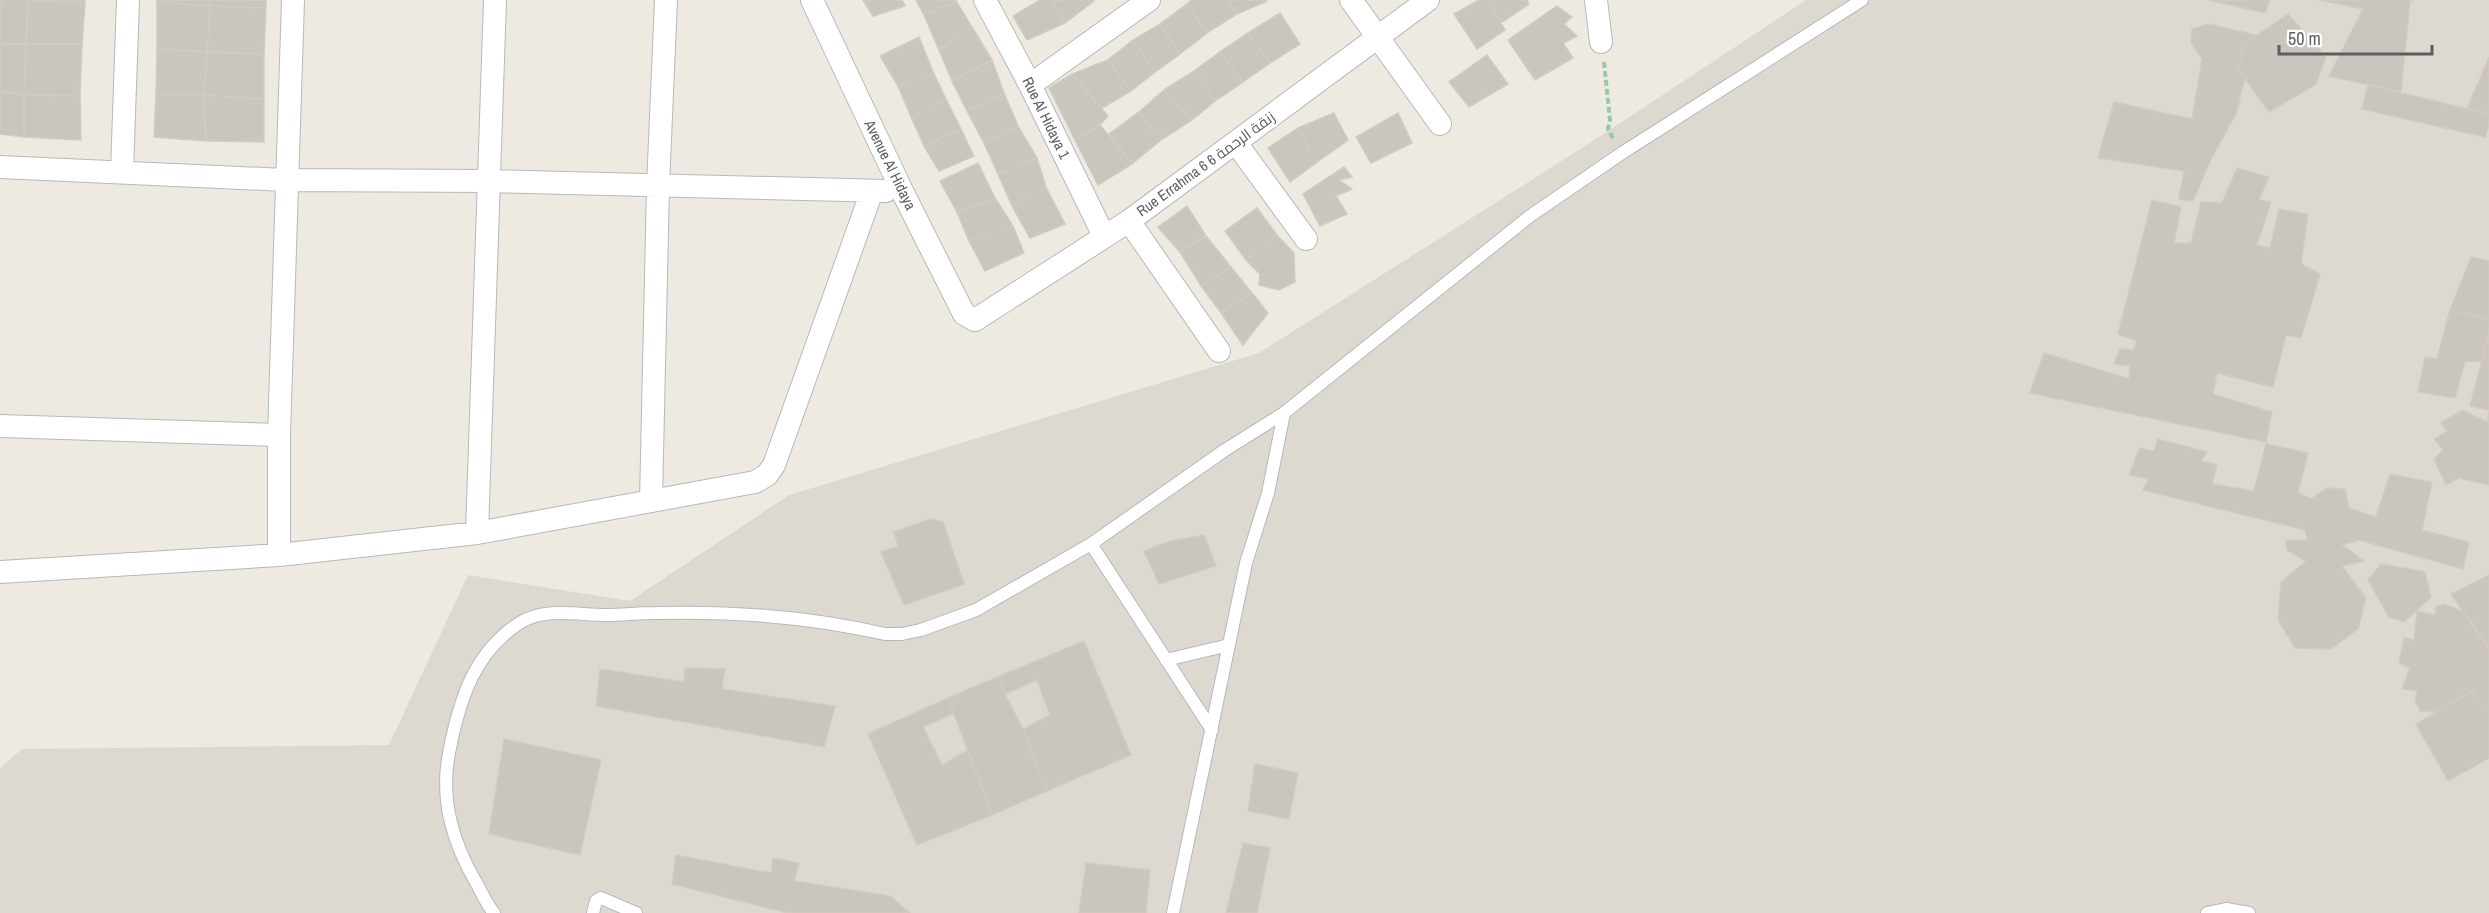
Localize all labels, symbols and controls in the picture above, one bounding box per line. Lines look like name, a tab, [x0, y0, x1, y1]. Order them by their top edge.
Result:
scale bar	[2279, 18, 2432, 56]
text: 50 m	[2288, 26, 2321, 51]
street label: Rue Al Hidaya 1	[1018, 73, 1075, 162]
street label: Rue Errahma 6 6 زنقة الرحمة	[1132, 106, 1279, 221]
street label: Avenue Al Hidaya	[859, 115, 921, 213]

